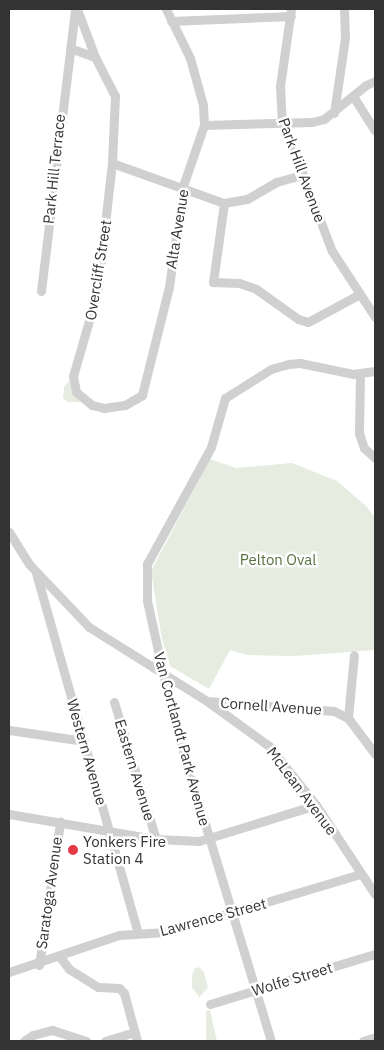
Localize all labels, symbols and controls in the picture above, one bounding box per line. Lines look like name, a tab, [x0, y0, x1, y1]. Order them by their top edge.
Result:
street label: Park Hill Terrace	[39, 113, 69, 225]
street label: Park Hill Avenue	[275, 115, 329, 225]
street label: Alta Avenue	[162, 188, 192, 270]
street label: Overcliff Street	[81, 219, 115, 321]
park label: Pelton Oval	[240, 551, 316, 569]
street label: Van Cortlandt Park Avenue	[150, 650, 214, 828]
street label: Cornell Avenue	[220, 693, 322, 719]
street label: Western Avenue	[63, 697, 111, 807]
street label: Eastern Avenue	[111, 717, 159, 823]
street label: McLean Avenue	[263, 743, 341, 839]
place label: Yonkers Fire Station 4	[83, 832, 166, 867]
street label: Saratoga Avenue	[32, 836, 66, 950]
marker: Yonkers Fire Station 4	[67, 844, 79, 856]
street label: Lawrence Street	[158, 894, 268, 940]
street label: Wolfe Street	[250, 958, 334, 1000]

